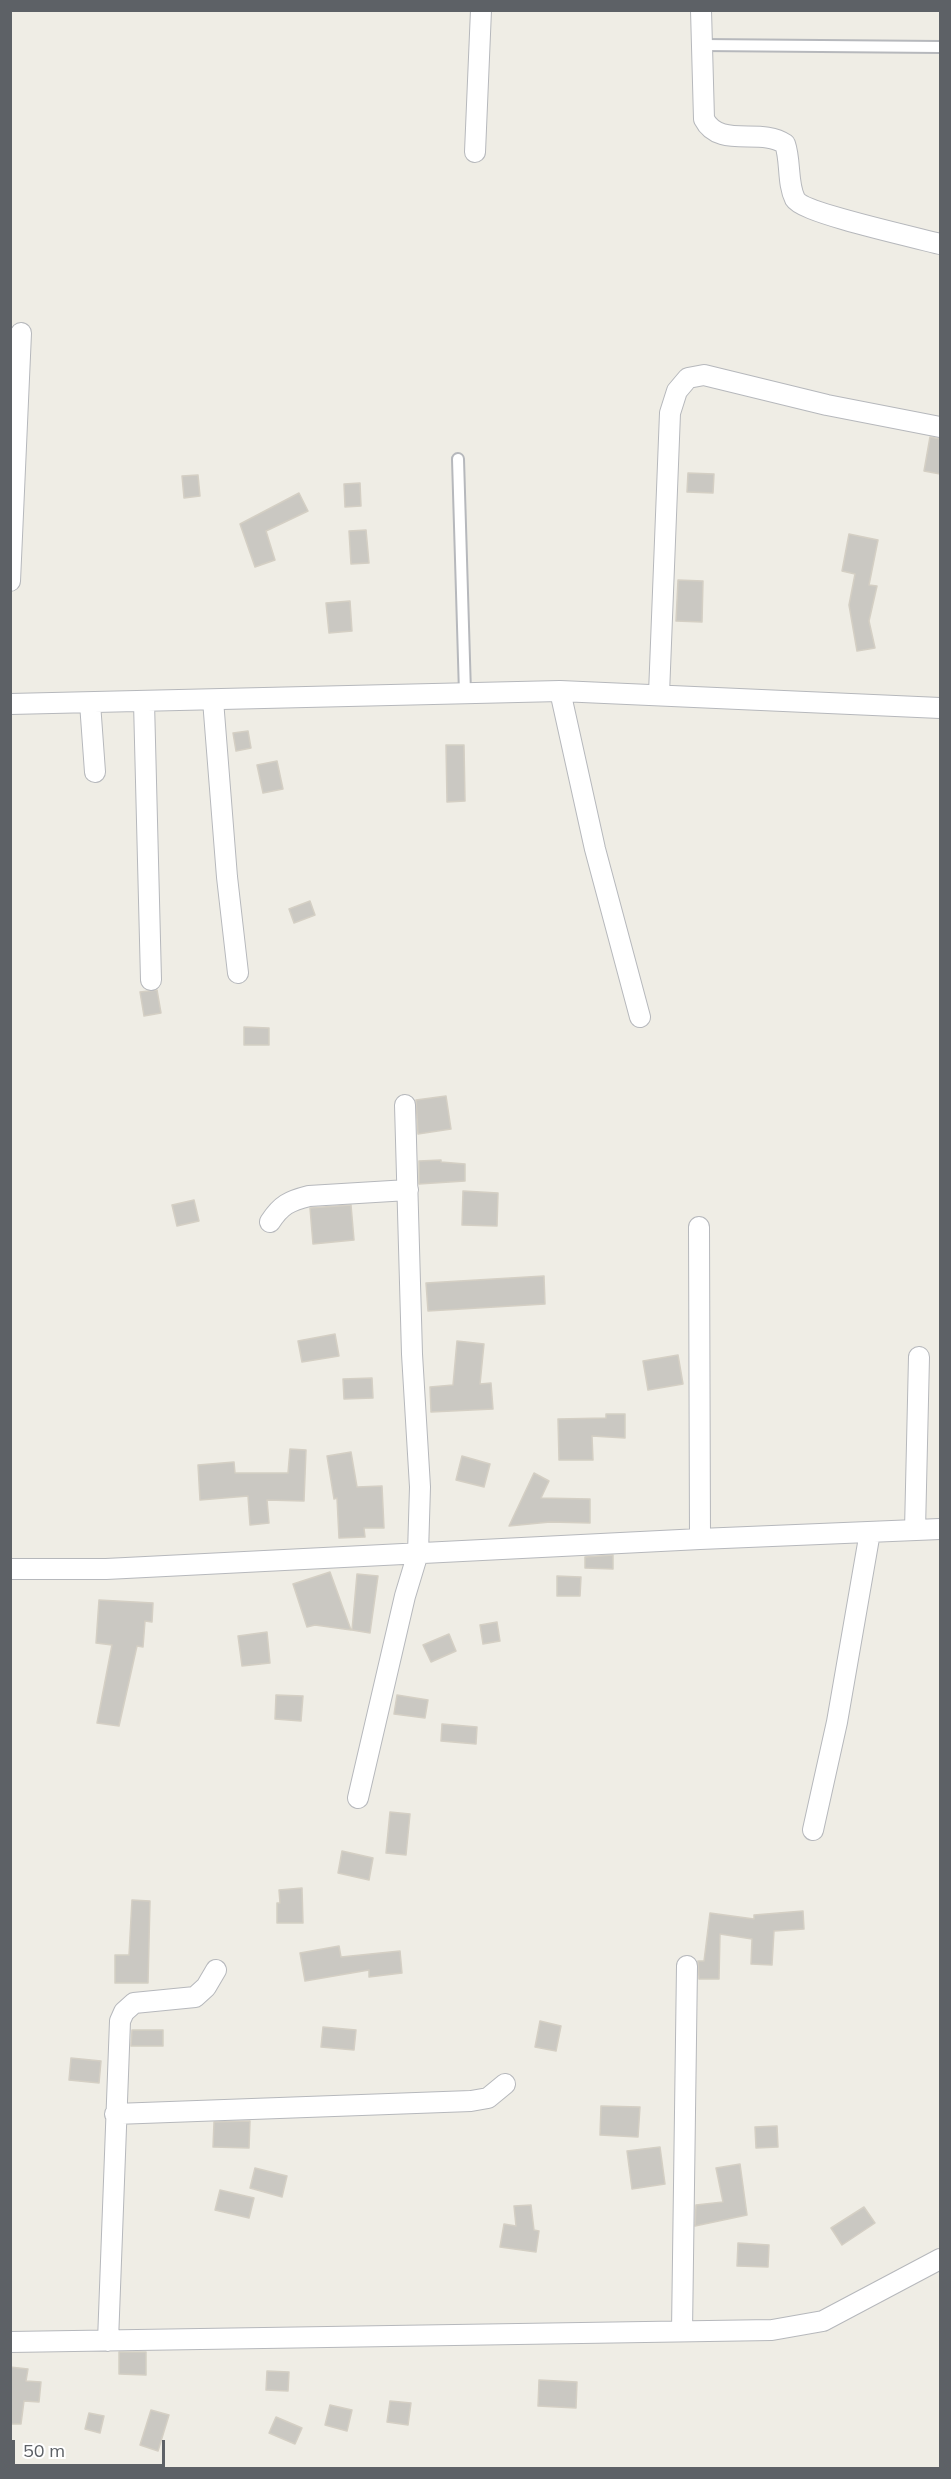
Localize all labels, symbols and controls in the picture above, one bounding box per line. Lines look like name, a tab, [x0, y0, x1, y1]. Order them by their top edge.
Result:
scale bar	[15, 2428, 168, 2466]
text: 50 m	[23, 2439, 65, 2462]

